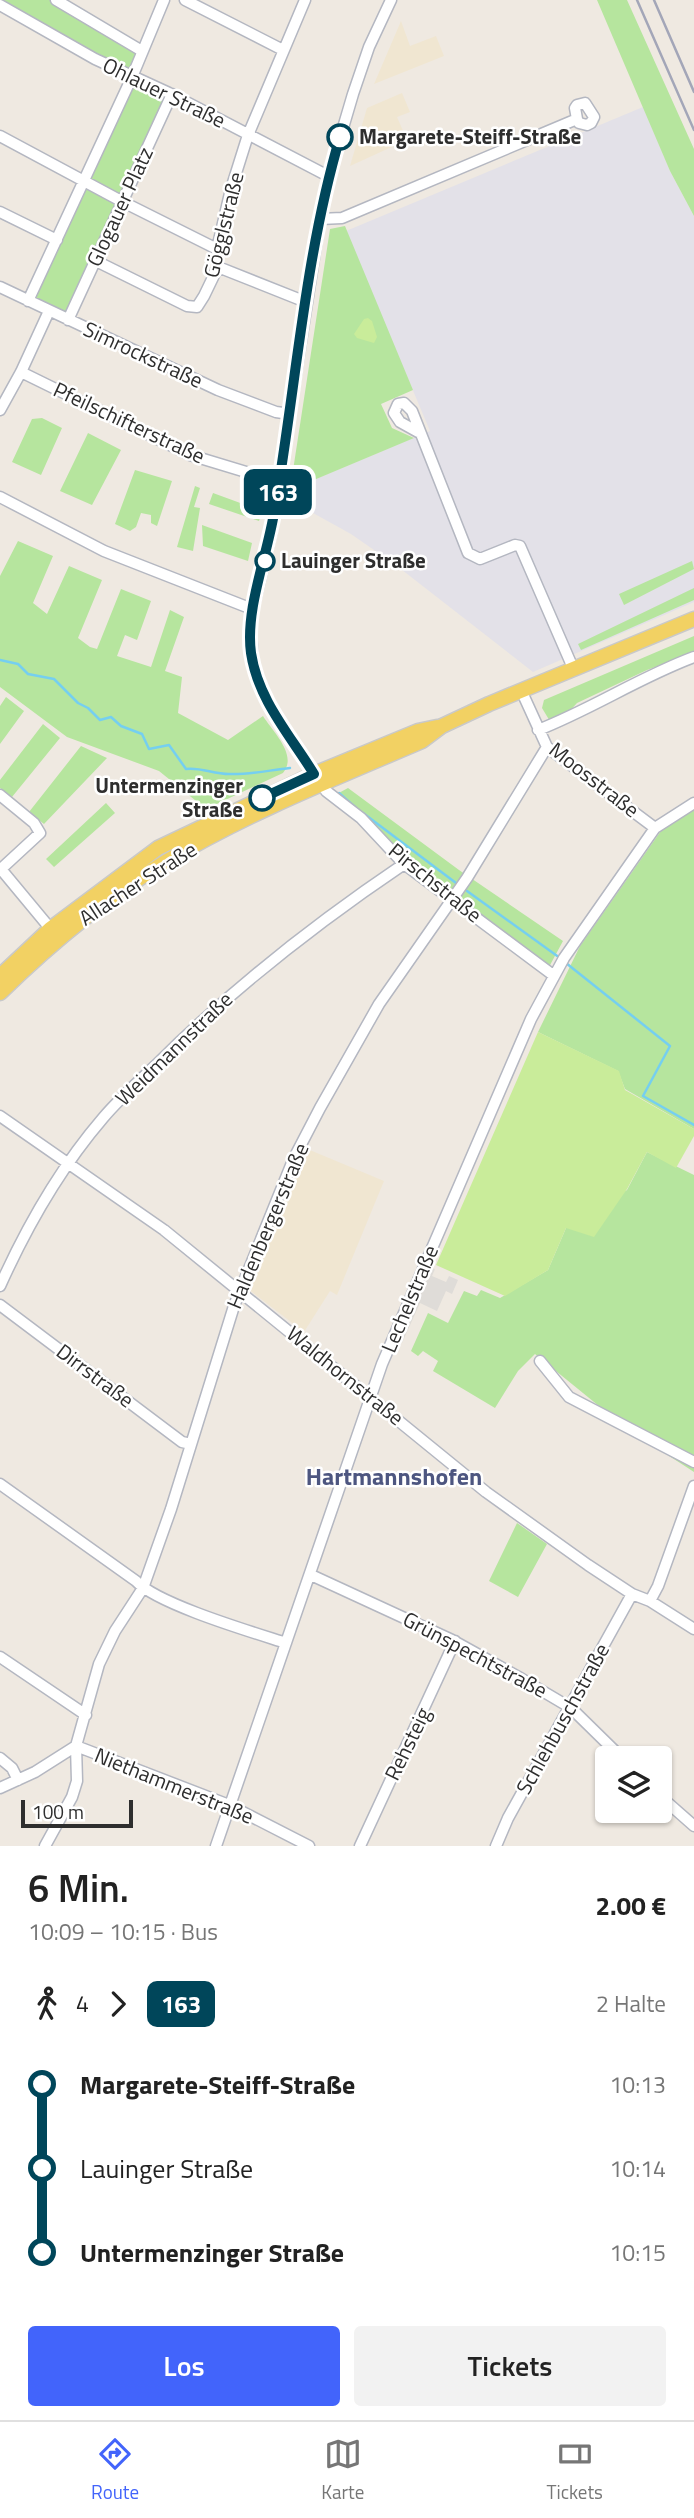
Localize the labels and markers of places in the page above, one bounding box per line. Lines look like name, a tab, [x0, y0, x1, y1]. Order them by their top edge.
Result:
place label: Margarete-Steiff-Straße	[359, 120, 581, 152]
marker: Margarete-Steiff-Straße	[327, 124, 353, 150]
place label: Lauinger Straße	[281, 544, 426, 576]
marker: Lauinger Straße	[255, 551, 275, 571]
place label: Untermenzinger Straße	[95, 769, 243, 825]
marker: Untermenzinger Straße	[249, 785, 275, 811]

